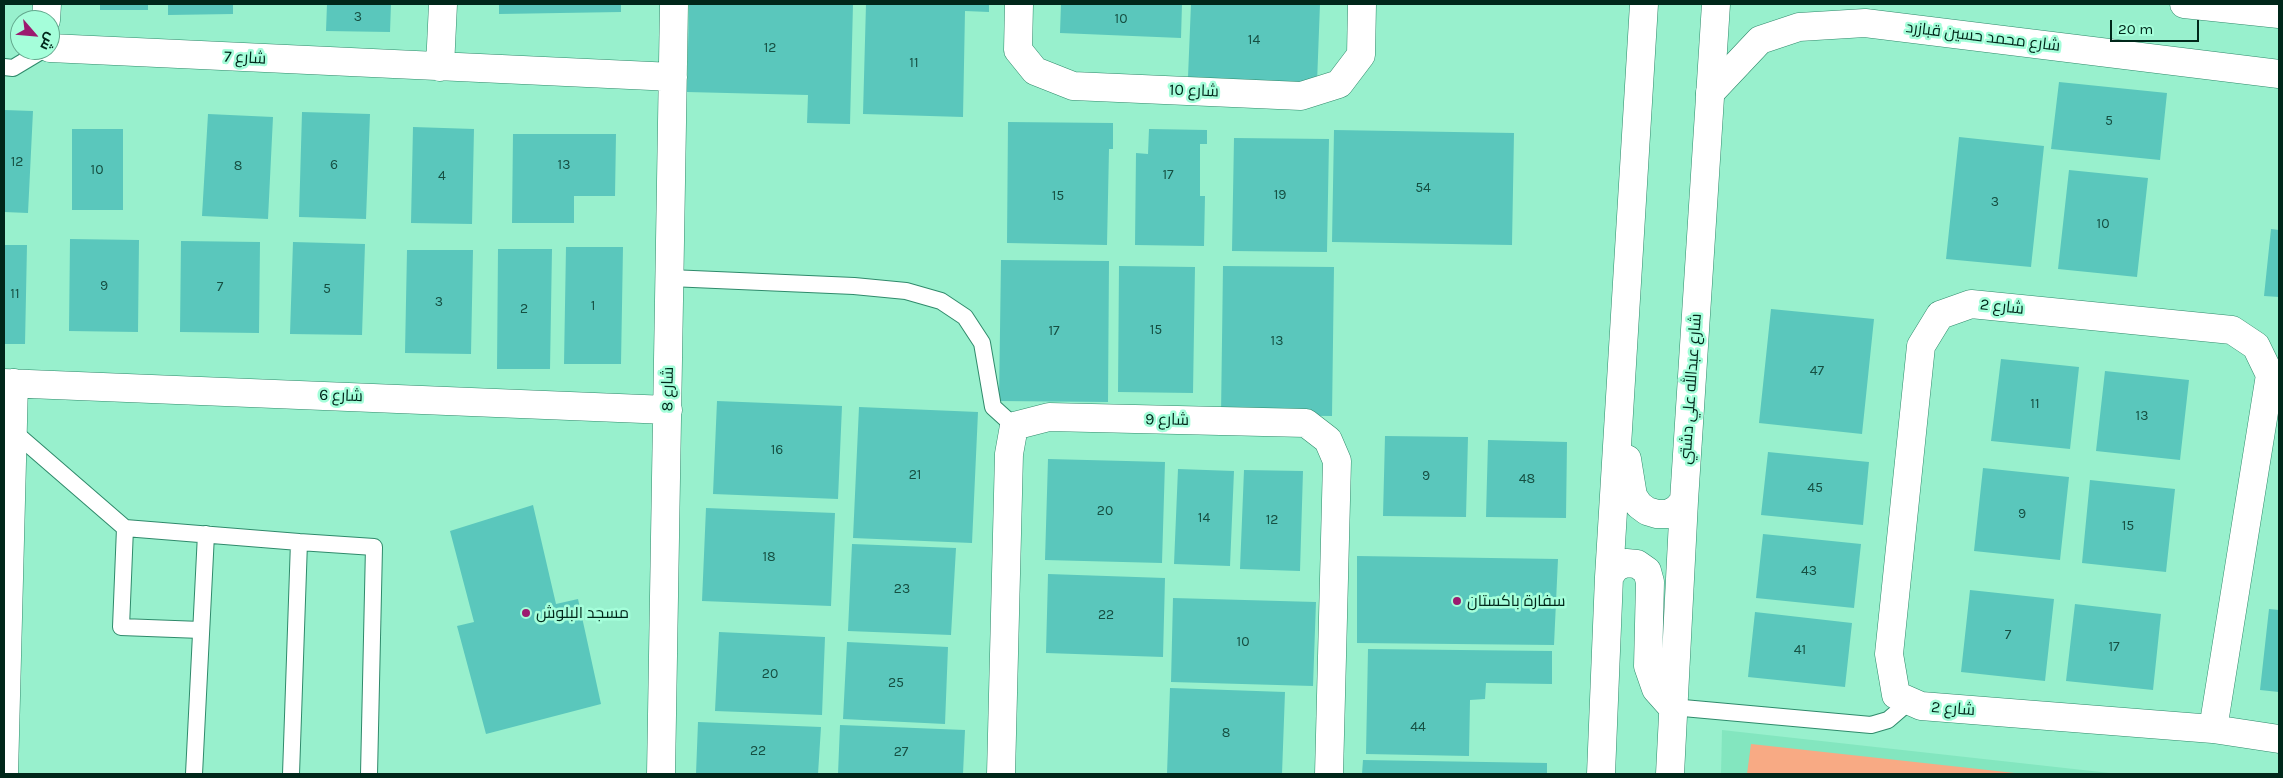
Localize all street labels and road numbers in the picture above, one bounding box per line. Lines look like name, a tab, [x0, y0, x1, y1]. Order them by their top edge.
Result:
street label: شارع محمد حسين قبازرد	[1905, 18, 2061, 56]
street label: شارع 7	[223, 47, 267, 69]
street label: شارع 10	[1169, 81, 1219, 101]
street label: شارع 2	[1979, 295, 2025, 319]
street label: شارع عبدالله علي دشتي	[1676, 313, 1706, 465]
street label: شارع 8	[658, 367, 678, 411]
street label: شارع 6	[319, 386, 363, 406]
street label: شارع 9	[1145, 410, 1189, 430]
street label: شارع 2	[1930, 698, 1976, 720]

